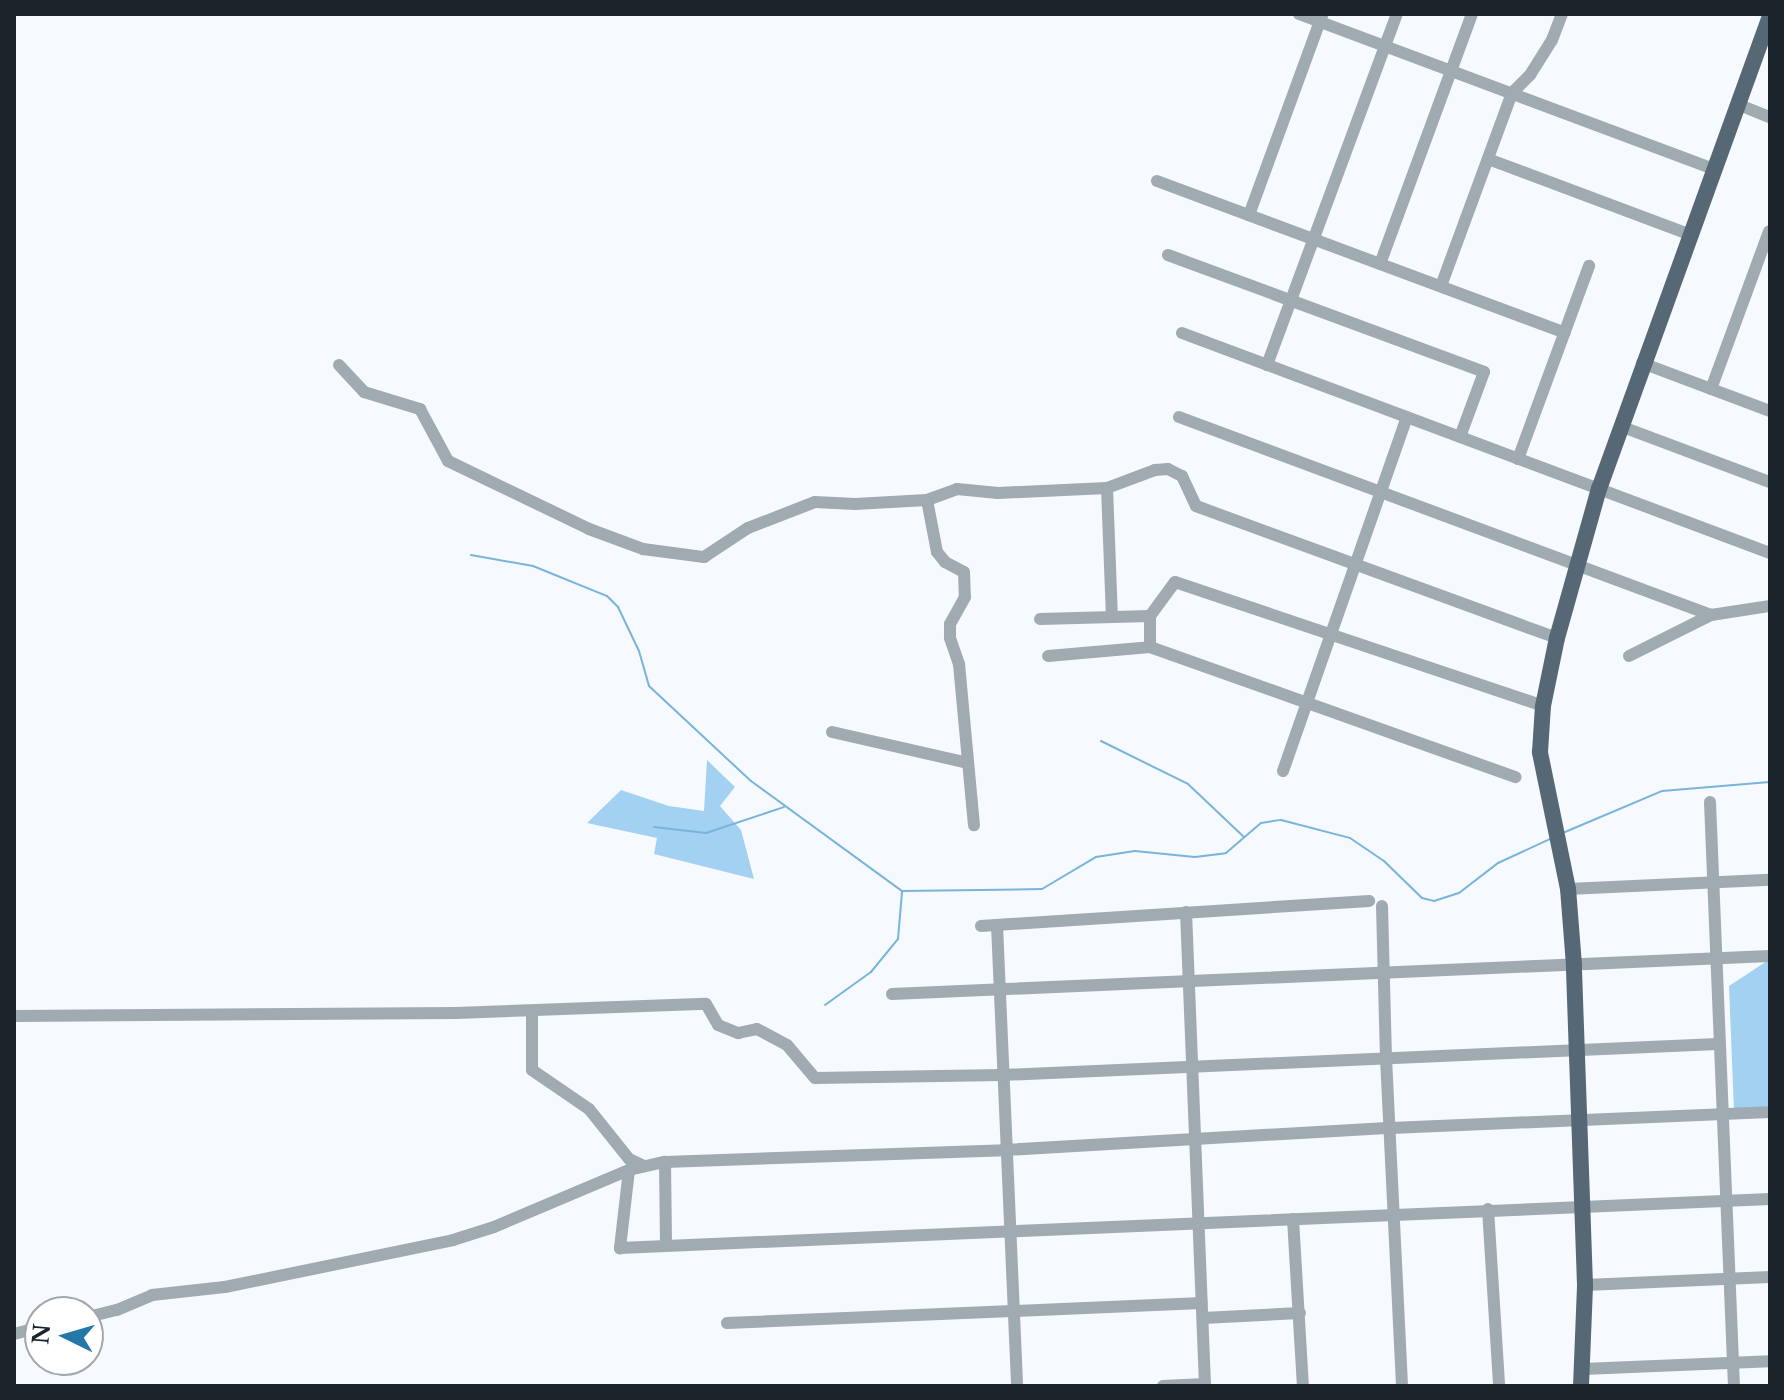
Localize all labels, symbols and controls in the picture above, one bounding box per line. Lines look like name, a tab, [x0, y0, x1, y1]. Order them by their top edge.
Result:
north arrow	[24, 1296, 104, 1376]
text: N	[27, 1323, 56, 1346]

